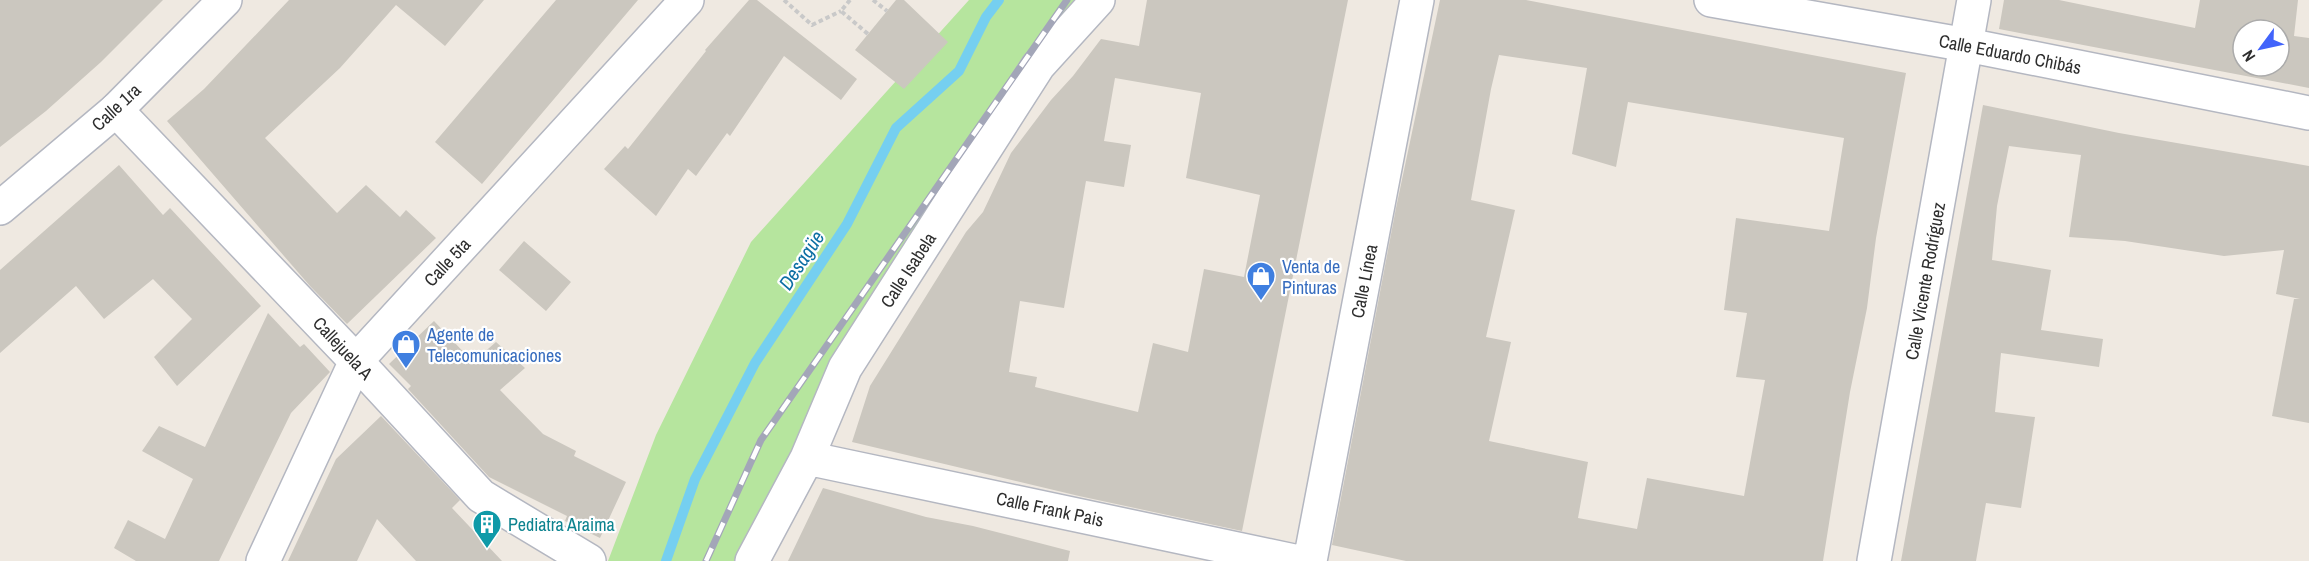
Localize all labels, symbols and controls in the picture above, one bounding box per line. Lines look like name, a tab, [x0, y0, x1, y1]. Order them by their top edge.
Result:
north arrow	[2231, 18, 2291, 78]
street label: Calle Eduardo Chibás	[1937, 28, 2083, 80]
text: N	[2237, 46, 2260, 66]
street label: Calle 1ra	[86, 78, 146, 136]
street label: Calle Vicente Rodríguez	[1899, 200, 1951, 362]
water label: Desagüe	[772, 225, 830, 295]
street label: Calle Isabela	[874, 227, 942, 313]
street label: Calle 5ta	[418, 232, 476, 292]
street label: Calle Línea	[1345, 242, 1383, 320]
place label: Venta de Pinturas	[1282, 254, 1340, 300]
shop icon: Venta de Pinturas	[1245, 260, 1277, 302]
street label: Callejuela A	[307, 311, 379, 385]
place label: Agente de Telecomunicaciones	[426, 322, 562, 368]
shop icon: Agente de Telecomunicaciones	[390, 328, 422, 370]
street label: Calle Frank Pais	[994, 485, 1106, 533]
building icon: Pediatra Araima	[471, 508, 503, 550]
place label: Pediatra Araima	[508, 512, 615, 537]

